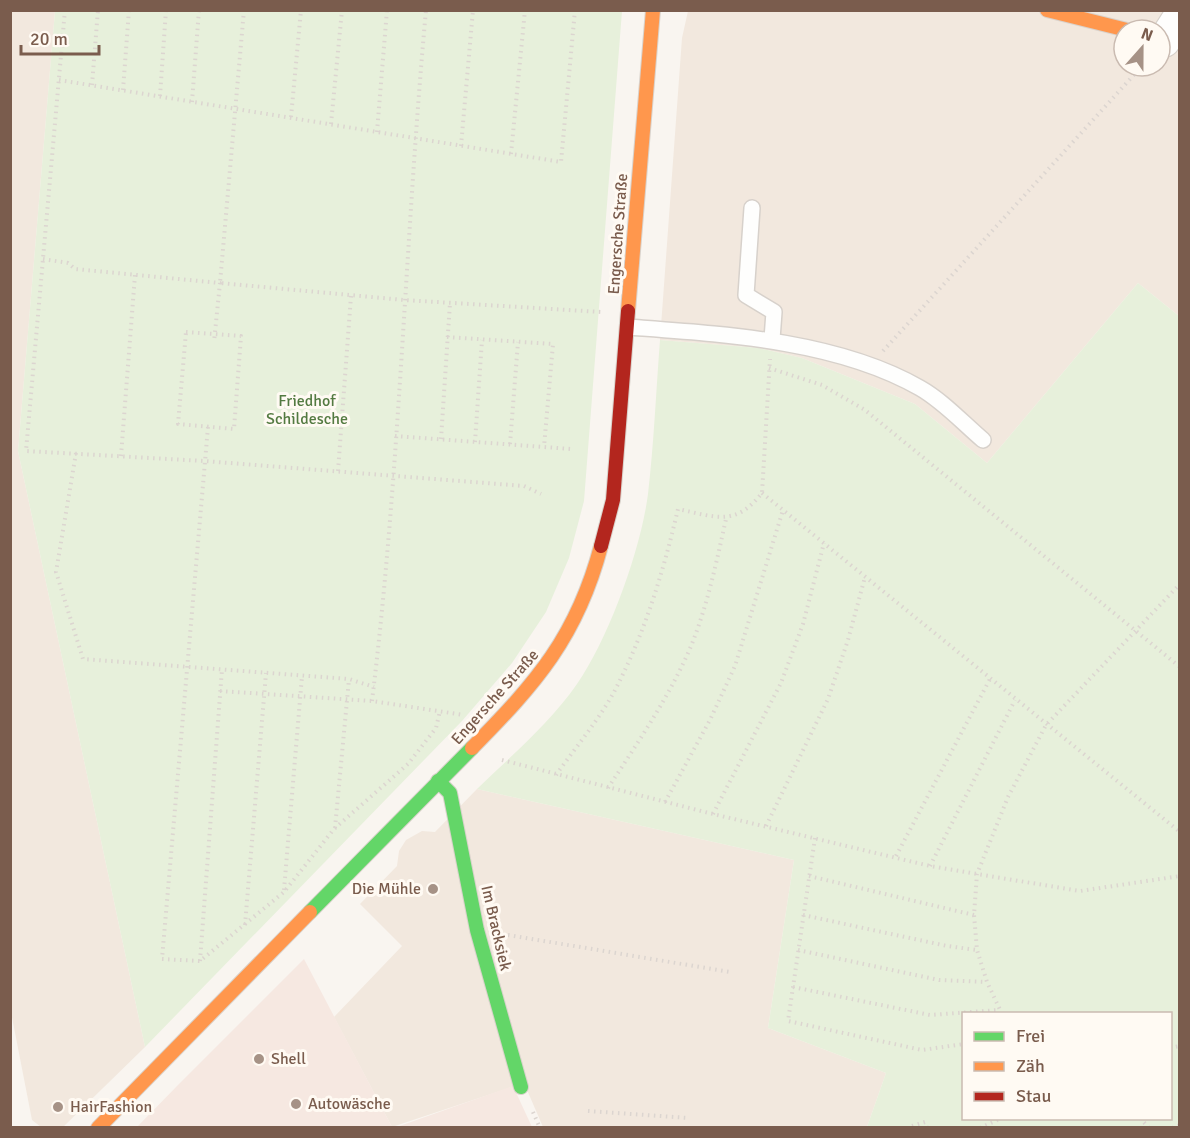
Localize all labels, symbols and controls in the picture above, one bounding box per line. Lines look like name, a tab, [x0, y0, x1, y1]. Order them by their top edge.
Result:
scale bar	[21, 18, 99, 56]
north arrow	[1112, 18, 1172, 78]
text: N	[1138, 24, 1156, 46]
text: 20 m	[30, 28, 68, 50]
street label: Engersche Straße	[604, 173, 632, 295]
park label: Friedhof Schildesche	[266, 391, 348, 429]
street label: Engersche Straße	[447, 645, 543, 749]
place label: Die Mühle	[352, 879, 421, 899]
marker: Die Mühle	[426, 882, 440, 896]
street label: Im Bracksiek	[476, 883, 516, 973]
legend	[962, 1012, 1172, 1120]
text: Frei	[1016, 1025, 1045, 1047]
place label: Shell	[271, 1049, 306, 1069]
marker: Shell	[252, 1052, 266, 1066]
text: Zäh	[1016, 1055, 1045, 1077]
text: Stau	[1016, 1085, 1051, 1107]
place label: Autowäsche	[308, 1094, 391, 1114]
place label: HairFashion	[70, 1097, 152, 1117]
marker: Autowäsche	[289, 1097, 303, 1111]
marker: HairFashion	[51, 1100, 65, 1114]

